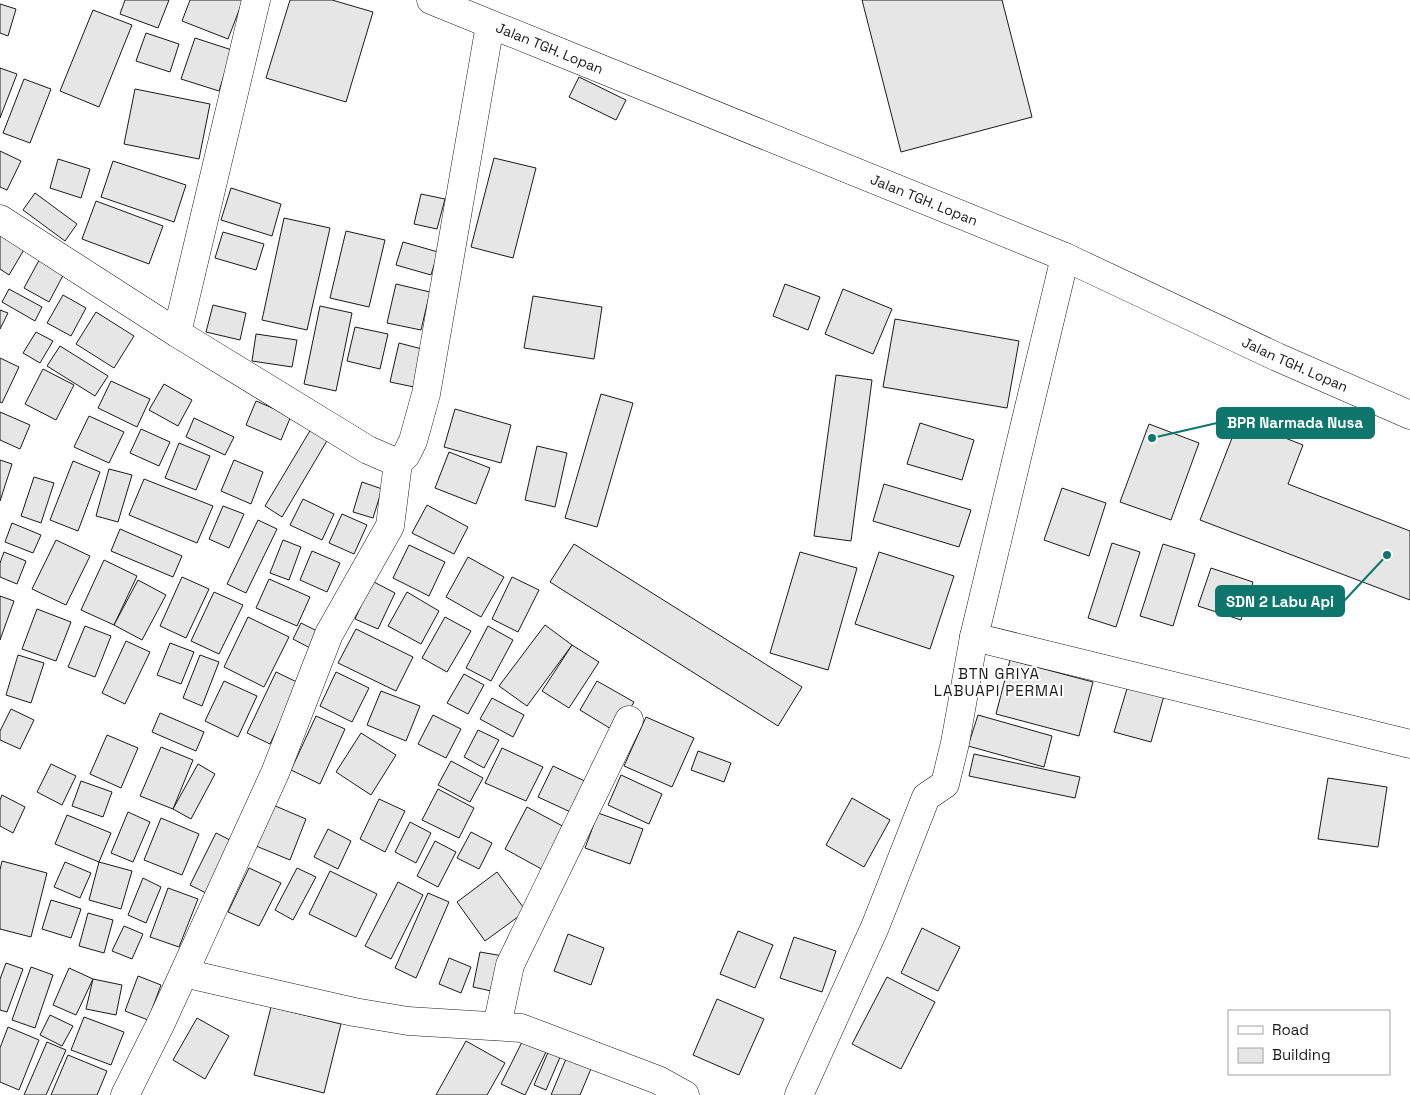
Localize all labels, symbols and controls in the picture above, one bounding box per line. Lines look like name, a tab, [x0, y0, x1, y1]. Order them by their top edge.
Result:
street label: Jalan TGH. Lopan	[493, 18, 606, 78]
street label: Jalan TGH. Lopan	[868, 170, 980, 230]
street label: Jalan TGH. Lopan	[1239, 333, 1351, 396]
callout: BPR Narmada Nusa	[1217, 408, 1374, 438]
text: BPR Narmada Nusa	[1227, 413, 1363, 432]
callout: SDN 2 Labu Api	[1216, 586, 1344, 616]
text: SDN 2 Labu Api	[1226, 592, 1334, 611]
district label: BTN GRIYA LABUAPI PERMAI	[934, 664, 1064, 700]
legend	[1228, 1010, 1390, 1075]
text: Road	[1272, 1020, 1309, 1039]
text: Building	[1272, 1045, 1331, 1064]

